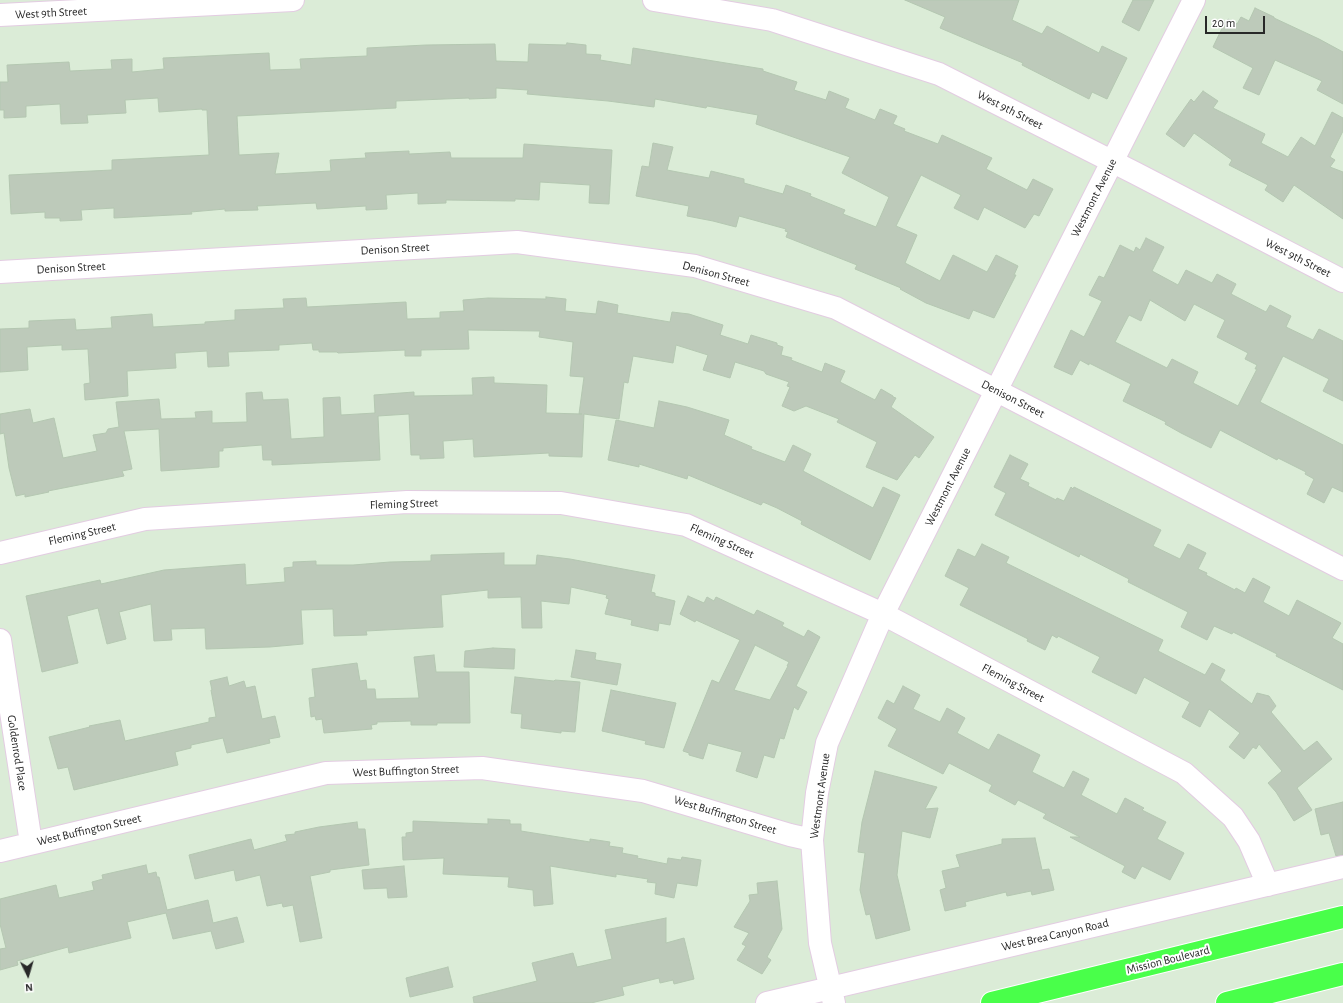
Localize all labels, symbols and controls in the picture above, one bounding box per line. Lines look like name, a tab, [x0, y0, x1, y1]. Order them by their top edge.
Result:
street label: West 9th Street	[15, 4, 87, 22]
scale bar	[1207, 8, 1267, 34]
text: 20 m	[1212, 17, 1235, 29]
street label: West 9th Street	[975, 87, 1045, 133]
street label: Westmont Avenue	[1068, 156, 1120, 240]
street label: West 9th Street	[1263, 235, 1333, 281]
street label: Denison Street	[360, 240, 430, 258]
street label: Denison Street	[681, 258, 751, 290]
street label: Denison Street	[36, 259, 106, 277]
street label: Denison Street	[979, 377, 1047, 421]
street label: Westmont Avenue	[922, 445, 974, 529]
street label: Fleming Street	[370, 496, 438, 512]
street label: Fleming Street	[47, 519, 117, 549]
street label: Fleming Street	[688, 520, 756, 562]
street label: Fleming Street	[979, 661, 1047, 705]
street label: Goldenrod Place	[4, 714, 30, 792]
street label: Westmont Avenue	[807, 752, 833, 840]
street label: West Buffington Street	[352, 762, 460, 780]
street label: West Buffington Street	[672, 793, 778, 837]
street label: West Buffington Street	[35, 811, 143, 849]
street label: West Brea Canyon Road	[1000, 916, 1110, 954]
street label: Mission Boulevard	[1125, 943, 1211, 977]
north arrow	[8, 955, 48, 995]
text: N	[25, 982, 33, 993]

